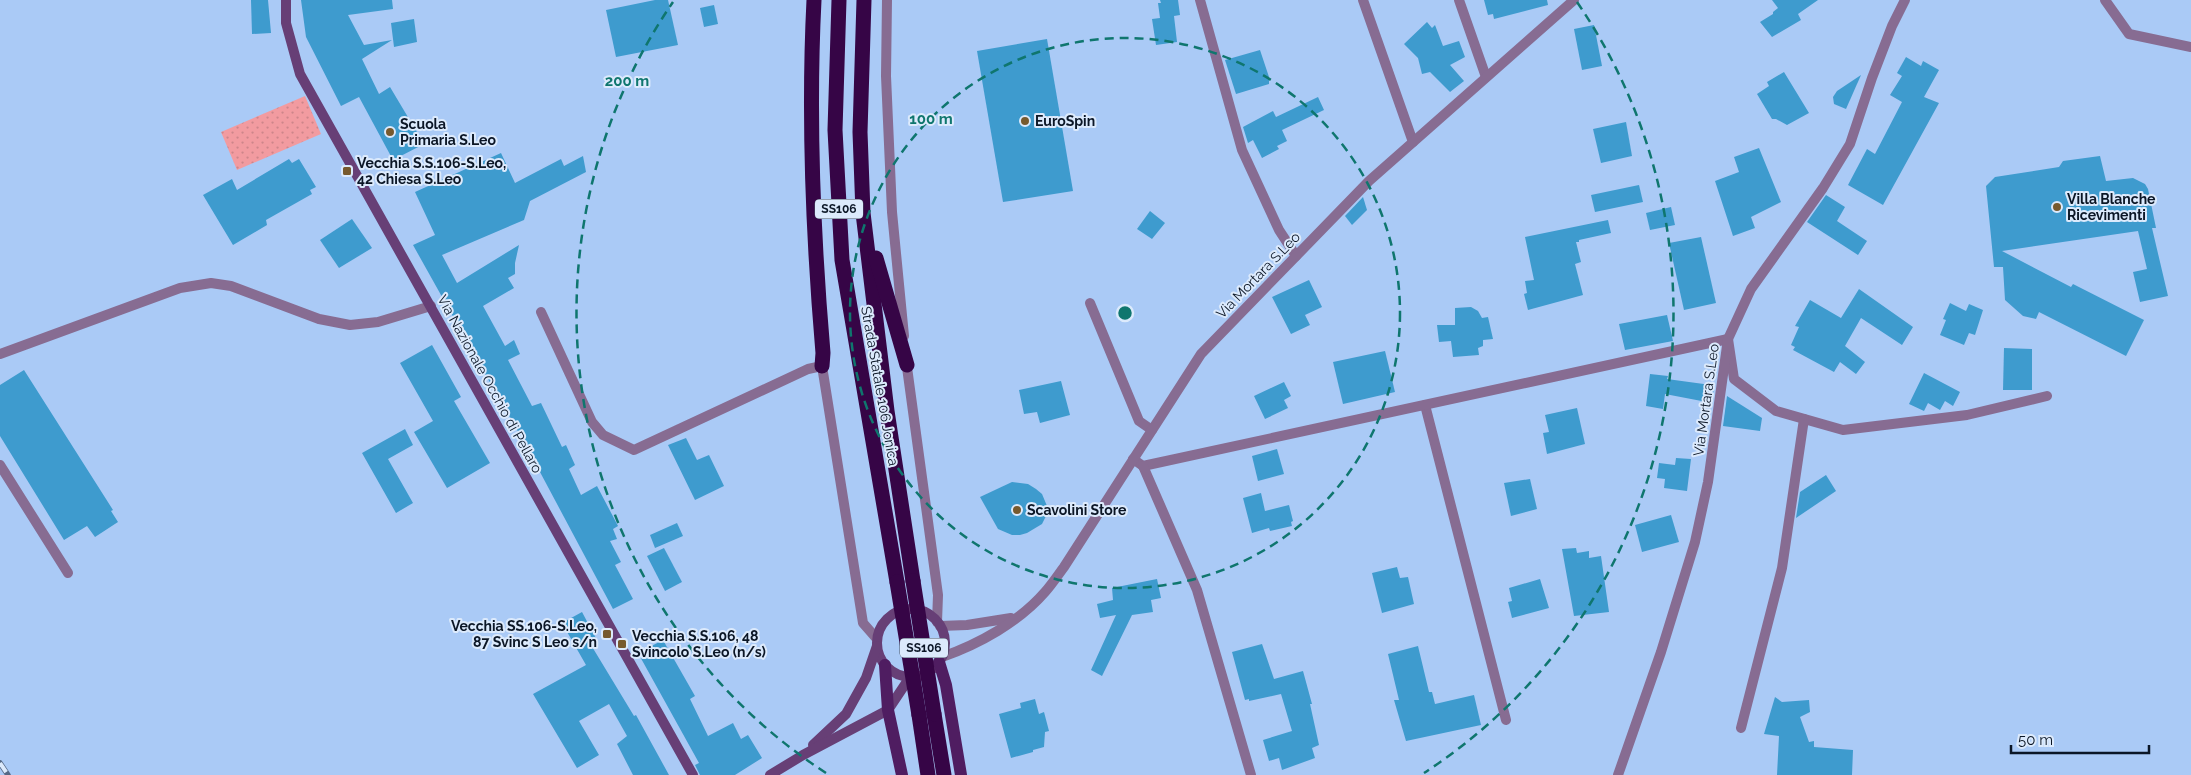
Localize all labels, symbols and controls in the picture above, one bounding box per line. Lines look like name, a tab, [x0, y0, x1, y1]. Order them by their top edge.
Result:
text: 200 m	[605, 72, 649, 90]
text: 100 m	[909, 110, 953, 128]
place label: EuroSpin	[1035, 113, 1095, 129]
marker: EuroSpin	[1019, 115, 1031, 127]
place label: Scuola Primaria S.Leo	[400, 116, 496, 148]
marker: Scuola Primaria S.Leo	[384, 126, 396, 138]
place label: Vecchia S.S.106-S.Leo, 42 Chiesa S.Leo	[357, 155, 506, 187]
marker: Vecchia S.S.106-S.Leo, 42 Chiesa S.Leo	[341, 165, 353, 177]
place label: Villa Blanche Ricevimenti	[2067, 191, 2156, 223]
road number: SS106	[815, 200, 863, 218]
marker: Villa Blanche Ricevimenti	[2051, 201, 2063, 213]
street label: Via Mortara S.Leo	[1213, 229, 1303, 321]
street label: Via Nazionale Occhio di Pellaro	[434, 292, 546, 476]
centre of rings	[1116, 304, 1134, 322]
street label: Strada Statale 106 Jonica	[858, 305, 902, 467]
street label: Via Mortara S.Leo	[1690, 343, 1722, 457]
place label: Scavolini Store	[1027, 502, 1127, 518]
marker: Scavolini Store	[1011, 504, 1023, 516]
place label: Vecchia SS.106-S.Leo, 87 Svinc S Leo s/n	[451, 618, 597, 650]
marker: Vecchia SS.106-S.Leo, 87 Svinc S Leo s/n	[601, 628, 613, 640]
place label: Vecchia S.S.106, 48 Svincolo S.Leo (n/s)	[632, 628, 766, 660]
marker: Vecchia S.S.106, 48 Svincolo S.Leo (n/s)	[616, 638, 628, 650]
road number: SS106	[900, 638, 948, 658]
scale bar	[2011, 722, 2148, 754]
text: 50 m	[2018, 731, 2053, 749]

